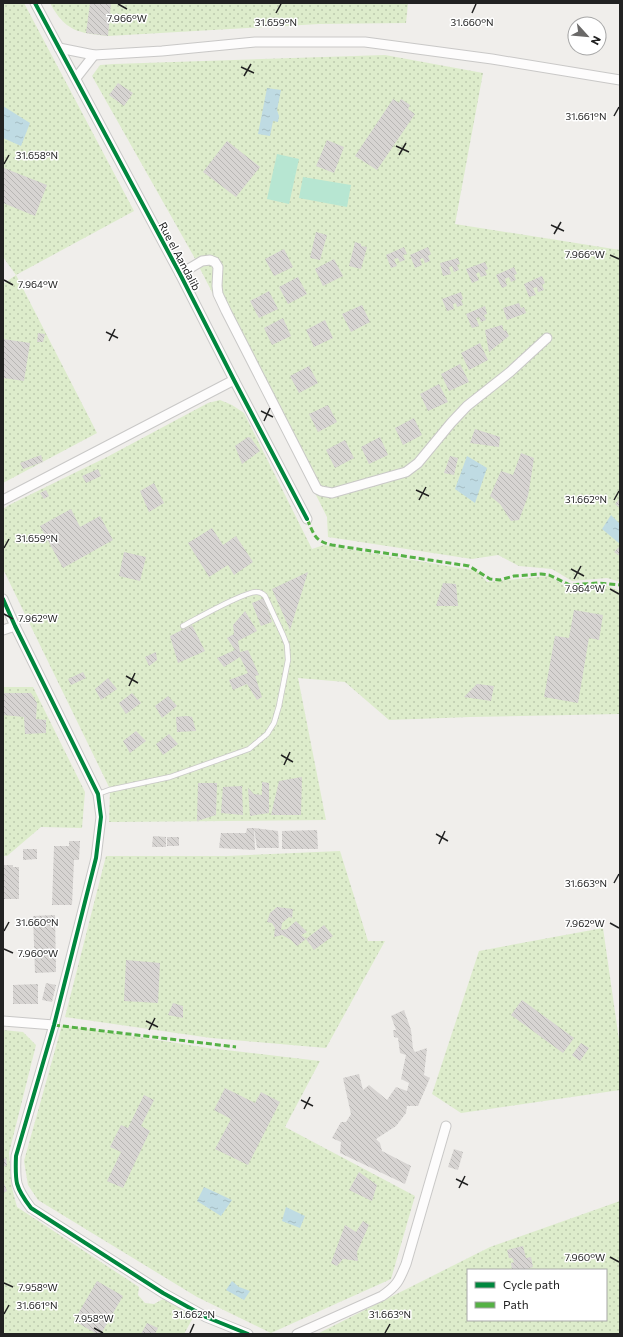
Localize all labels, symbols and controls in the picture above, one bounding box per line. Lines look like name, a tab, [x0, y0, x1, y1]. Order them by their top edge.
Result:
text: 7.966°W	[107, 12, 147, 24]
text: 31.659°N	[255, 16, 297, 28]
text: 31.660°N	[450, 16, 494, 28]
north arrow	[567, 16, 607, 56]
text: N	[589, 34, 604, 47]
text: 31.661°N	[566, 110, 606, 122]
text: 31.658°N	[16, 149, 58, 161]
street label: Rue el Aandalib	[156, 219, 204, 293]
text: 7.966°W	[565, 248, 605, 260]
text: 7.964°W	[18, 278, 58, 290]
text: 31.662°N	[565, 493, 607, 505]
text: 31.659°N	[16, 532, 58, 544]
text: 7.964°W	[565, 582, 605, 594]
text: 7.962°W	[18, 612, 58, 624]
text: 31.663°N	[565, 877, 607, 889]
text: 31.660°N	[15, 916, 59, 928]
text: 7.962°W	[565, 917, 605, 929]
text: 7.960°W	[18, 947, 58, 959]
text: 7.960°W	[565, 1251, 605, 1263]
legend	[467, 1269, 607, 1321]
text: Cycle path	[503, 1277, 560, 1291]
text: 7.958°W	[18, 1281, 58, 1293]
text: Path	[503, 1297, 529, 1311]
text: 31.661°N	[17, 1299, 57, 1311]
text: 31.662°N	[173, 1308, 215, 1320]
text: 31.663°N	[369, 1308, 411, 1320]
text: 7.958°W	[74, 1312, 114, 1324]

